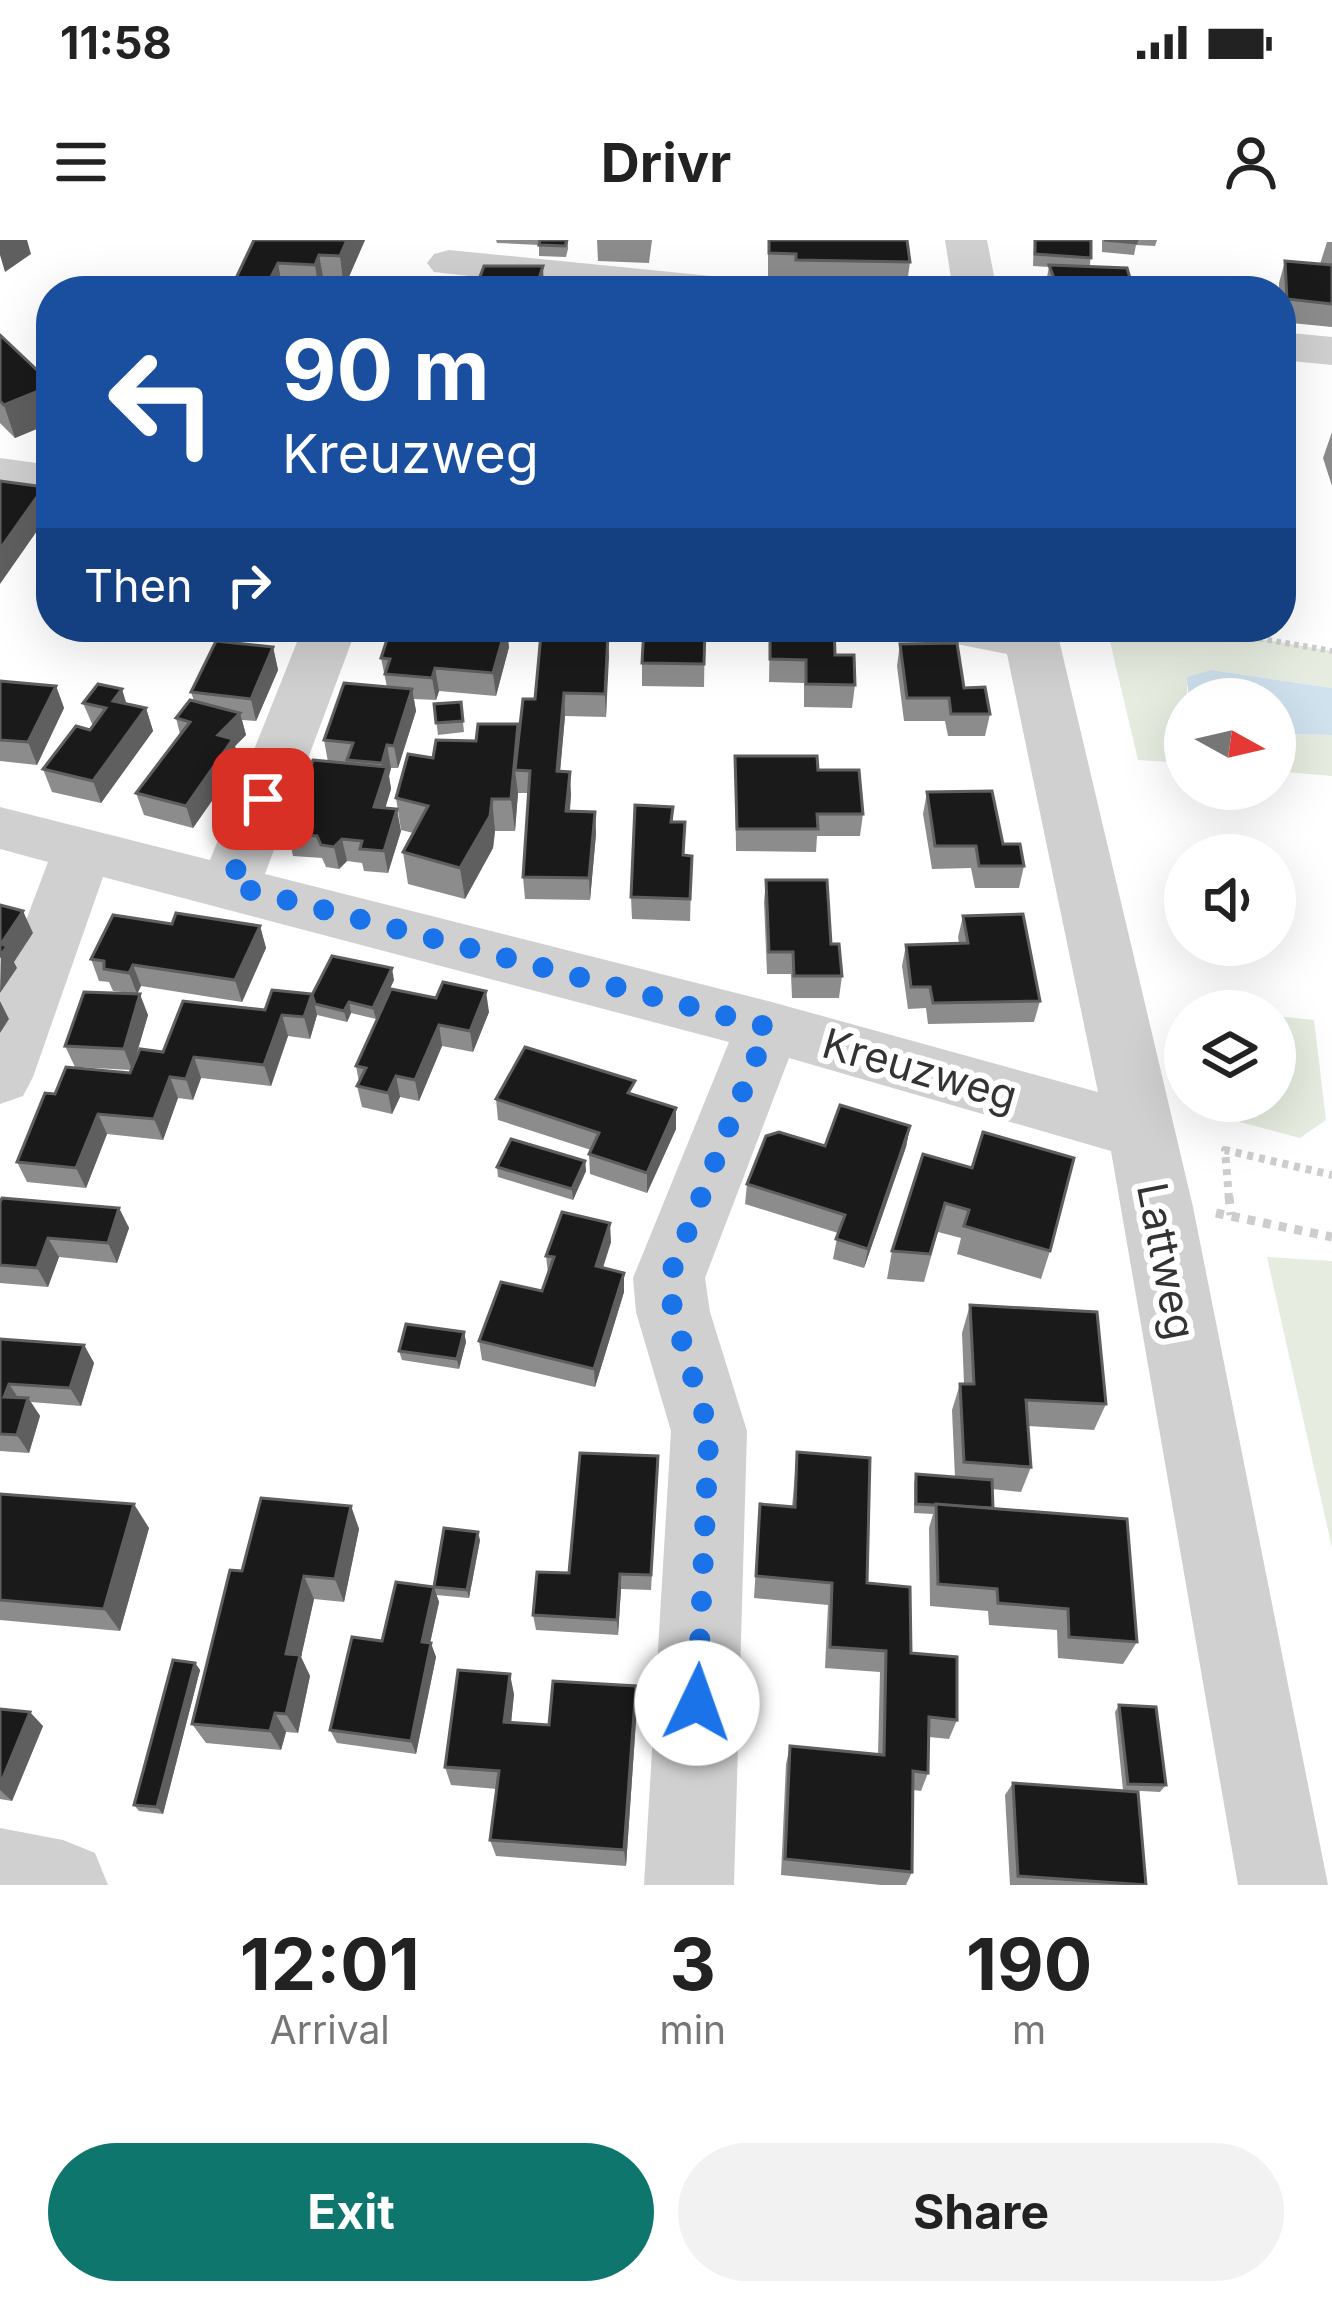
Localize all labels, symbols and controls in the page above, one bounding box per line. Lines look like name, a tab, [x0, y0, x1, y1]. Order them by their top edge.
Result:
text: 11:58	[60, 15, 172, 70]
icon: menu	[48, 129, 114, 195]
icon: person	[1218, 129, 1284, 195]
text: Drivr	[601, 130, 731, 195]
text: 90 m	[282, 319, 490, 420]
icon: left	[84, 324, 240, 480]
text: Kreuzweg	[282, 421, 539, 486]
icon: right	[216, 552, 282, 618]
text: Then	[84, 558, 192, 613]
north arrow	[1164, 678, 1296, 810]
map controls	[1164, 678, 1296, 1122]
pin	[212, 748, 314, 850]
icon: arrive	[230, 766, 296, 832]
button: sound	[1164, 834, 1296, 966]
button: layers	[1164, 990, 1296, 1122]
street label: Kreuzweg	[817, 1017, 1023, 1121]
street label: Lattweg	[1127, 1178, 1207, 1344]
position arrow	[634, 1640, 760, 1766]
text: 12:01	[240, 1920, 420, 2007]
text: 3	[670, 1920, 716, 2007]
text: 190	[966, 1920, 1092, 2007]
text: Arrival	[270, 2006, 390, 2053]
text: min	[660, 2006, 726, 2053]
text: m	[1012, 2006, 1046, 2053]
button: Exit	[48, 2143, 654, 2281]
button: Share	[678, 2143, 1284, 2281]

